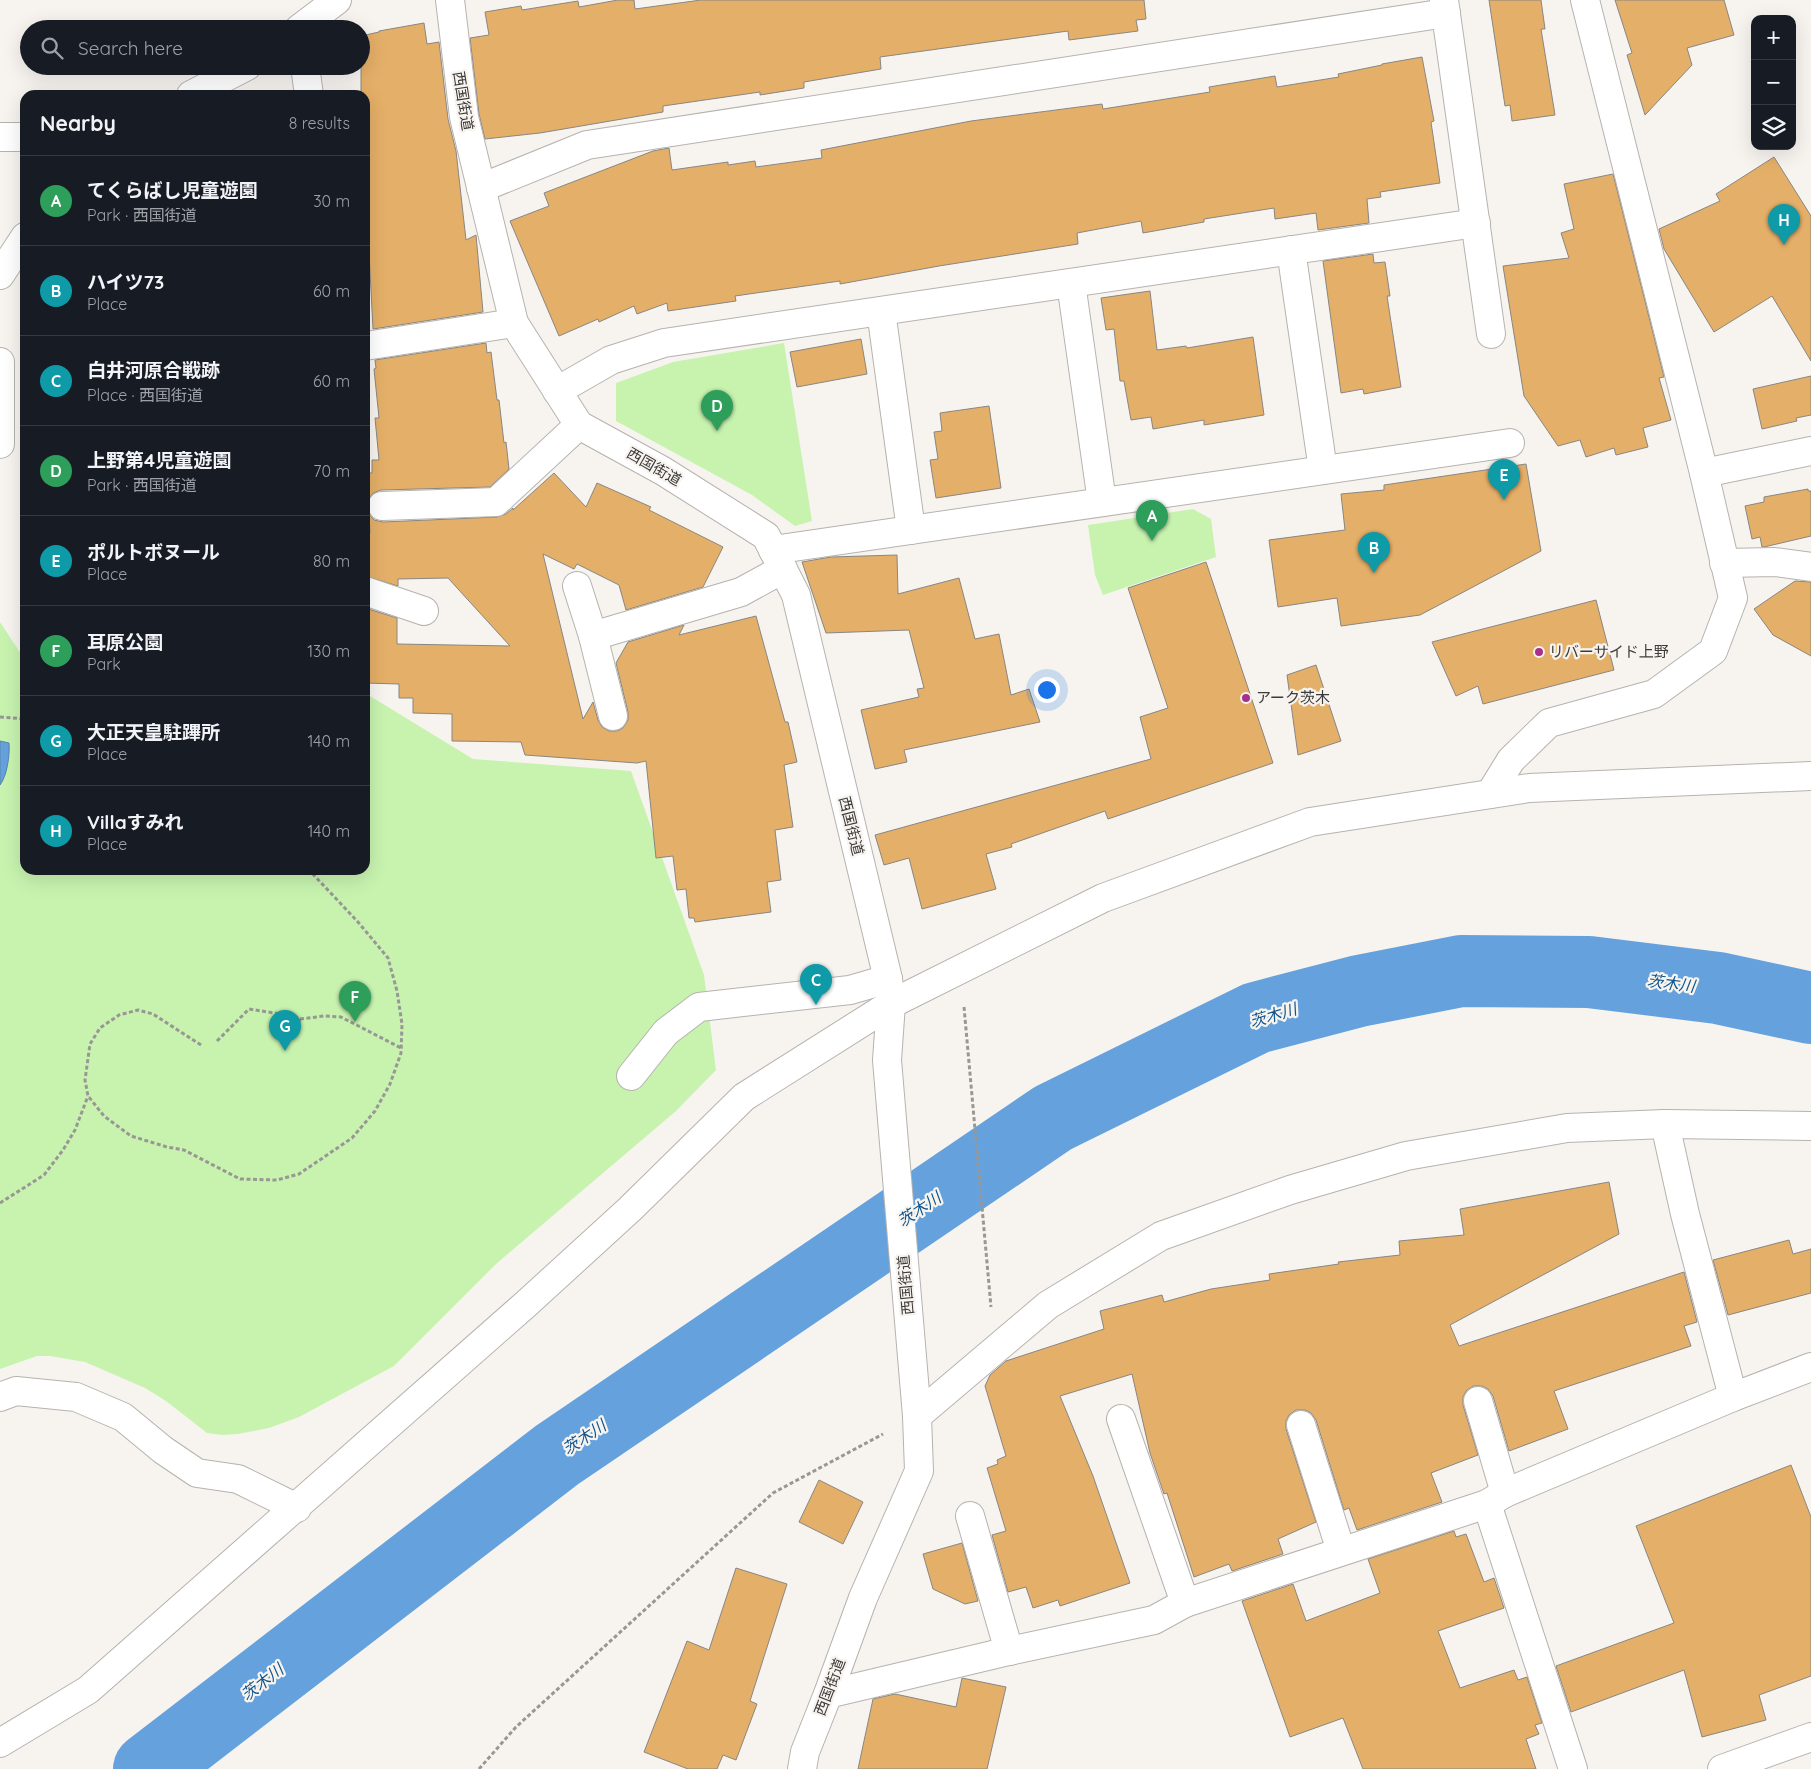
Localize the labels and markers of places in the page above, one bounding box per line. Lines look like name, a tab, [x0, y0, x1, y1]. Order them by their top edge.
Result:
pin: H	[1768, 204, 1800, 245]
pin: D	[701, 390, 733, 431]
pin: E	[1488, 459, 1520, 500]
pin: A	[1136, 500, 1168, 541]
pin: B	[1358, 532, 1390, 573]
place label: リバーサイド上野	[1549, 642, 1669, 661]
marker: リバーサイド上野	[1533, 646, 1545, 658]
place label: アーク茨木	[1256, 688, 1330, 707]
marker: アーク茨木	[1240, 692, 1252, 704]
pin: C	[800, 964, 832, 1005]
pin: F	[339, 981, 371, 1022]
pin: G	[269, 1010, 301, 1051]

